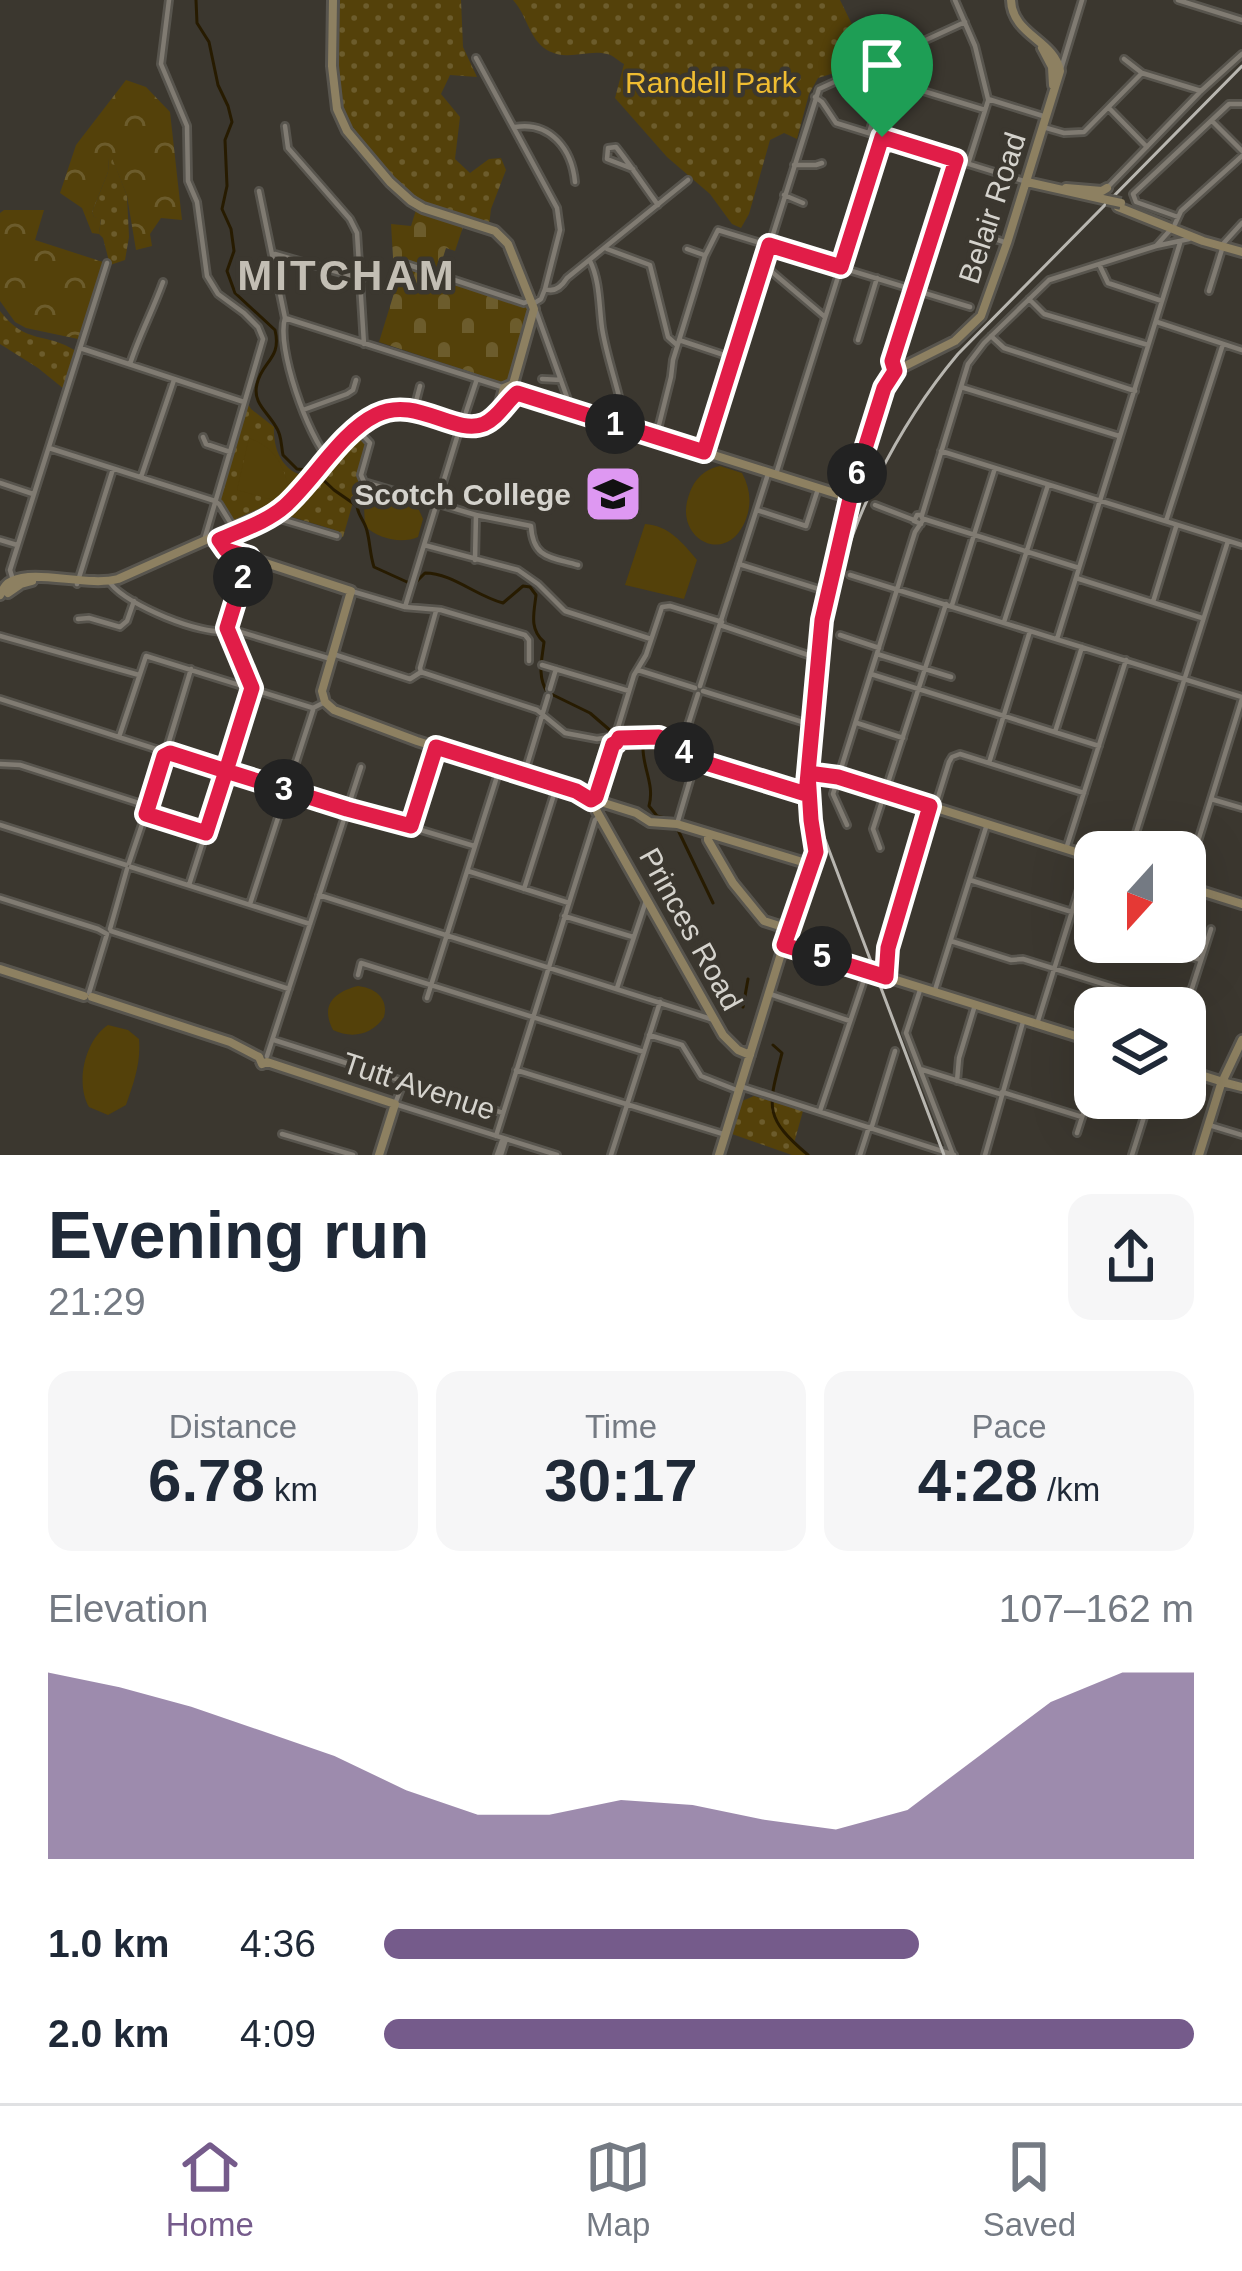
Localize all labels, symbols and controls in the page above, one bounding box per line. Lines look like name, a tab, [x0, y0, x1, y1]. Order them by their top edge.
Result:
pin	[831, 14, 933, 137]
icon: arrive	[849, 32, 915, 98]
park label: Randell Park	[625, 66, 798, 99]
street label: Belair Road	[952, 128, 1032, 288]
district label: MITCHAM	[237, 252, 457, 299]
pin: 1	[585, 394, 645, 454]
text: 1	[606, 405, 624, 442]
pin: 6	[827, 443, 887, 503]
text: 6	[848, 454, 866, 491]
school or university icon: Scotch College	[582, 463, 644, 525]
place label: Scotch College	[354, 478, 571, 511]
pin: 2	[213, 547, 273, 607]
text: 2	[234, 558, 252, 595]
pin: 4	[654, 722, 714, 782]
text: 4	[675, 733, 693, 770]
pin: 3	[254, 759, 314, 819]
text: 3	[275, 770, 293, 807]
north arrow	[1074, 831, 1206, 963]
map controls	[1074, 831, 1206, 1119]
street label: Princes Road	[633, 842, 749, 1016]
pin: 5	[792, 926, 852, 986]
text: 5	[813, 937, 831, 974]
button: layers	[1074, 987, 1206, 1119]
street label: Tutt Avenue	[339, 1046, 499, 1126]
button: share	[1068, 1194, 1194, 1320]
text: Evening run	[48, 1198, 429, 1272]
text: 21:29	[48, 1280, 146, 1323]
text: Distance	[169, 1408, 297, 1445]
text: Time	[585, 1408, 657, 1445]
text: Pace	[971, 1408, 1047, 1445]
text: 6.78	[148, 1447, 265, 1514]
text: 30:17	[544, 1447, 698, 1514]
text: 4:28	[918, 1447, 1038, 1514]
text: km	[265, 1471, 318, 1508]
text: /km	[1038, 1471, 1100, 1508]
text: Elevation	[48, 1587, 208, 1630]
text: 107–162 m	[999, 1587, 1194, 1630]
text: 1.0 km	[48, 1922, 169, 1965]
text: 4:36	[240, 1922, 316, 1965]
text: 2.0 km	[48, 2012, 169, 2055]
text: 4:09	[240, 2012, 316, 2055]
tab: Home	[166, 2134, 254, 2244]
tab: Map	[585, 2134, 651, 2244]
tab: Saved	[983, 2134, 1076, 2244]

